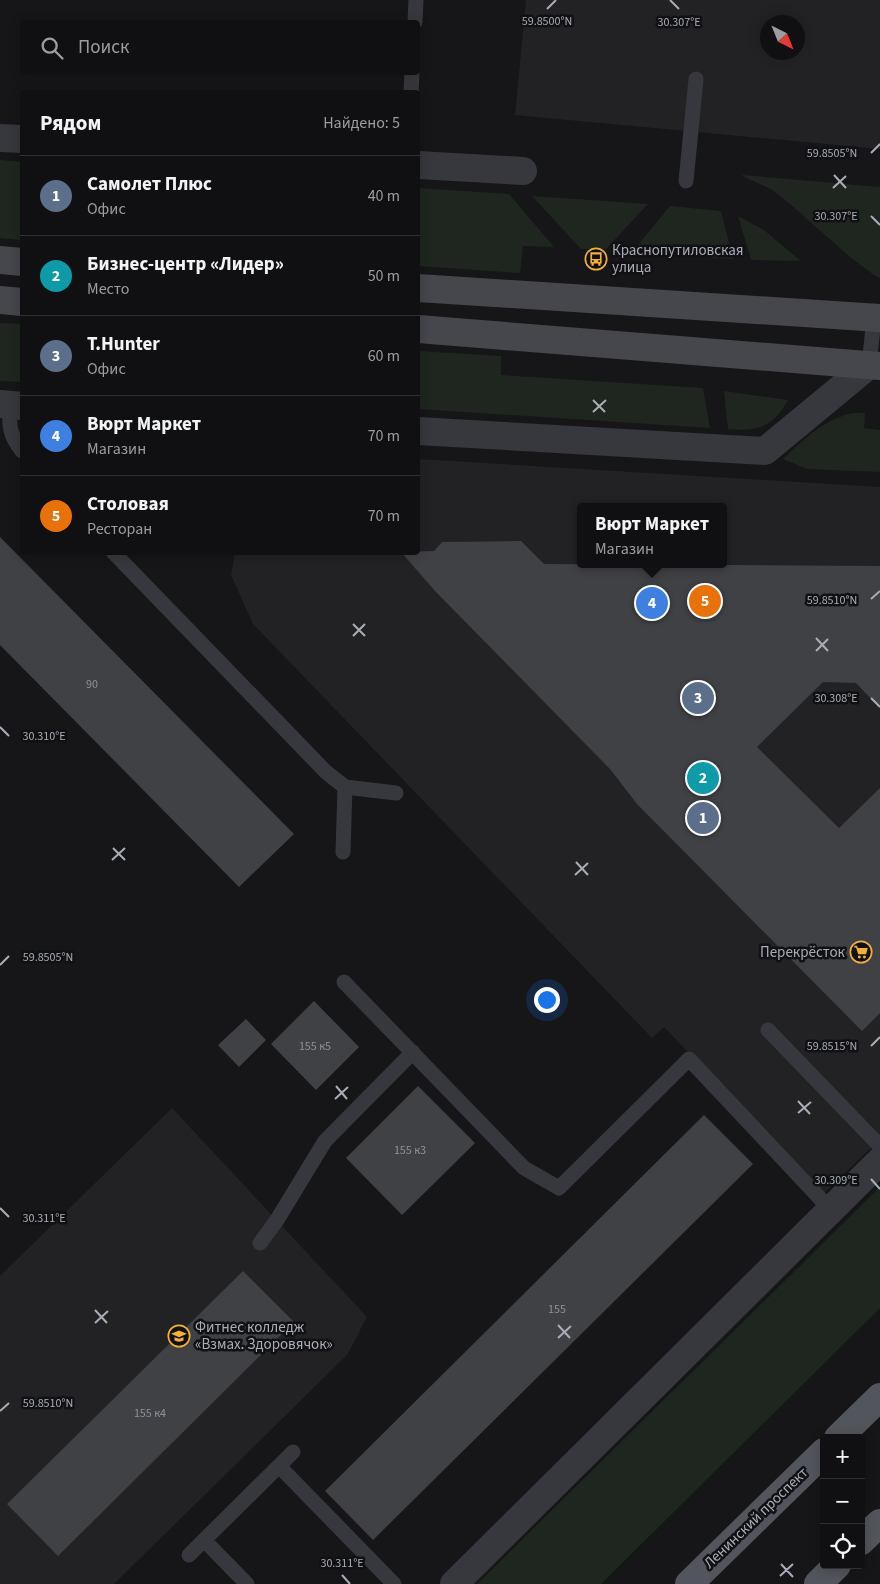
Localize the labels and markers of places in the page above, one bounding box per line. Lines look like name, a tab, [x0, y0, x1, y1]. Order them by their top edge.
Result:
place label: Краснопутиловская улица	[612, 240, 744, 278]
bus stop icon: Краснопутиловская улица	[584, 247, 608, 271]
pin: 5	[689, 582, 721, 620]
pin: 4	[636, 584, 668, 622]
pin: 3	[682, 679, 714, 717]
pin: 2	[687, 759, 719, 797]
pin: 1	[687, 799, 719, 837]
supermarket icon: Перекрёсток	[849, 940, 873, 964]
place label: Перекрёсток	[760, 942, 846, 963]
place label: Фитнес колледж «Взмах. Здоровячок»	[195, 1317, 333, 1355]
school or university icon: Фитнес колледж «Взмах. Здоровячок»	[167, 1324, 191, 1348]

